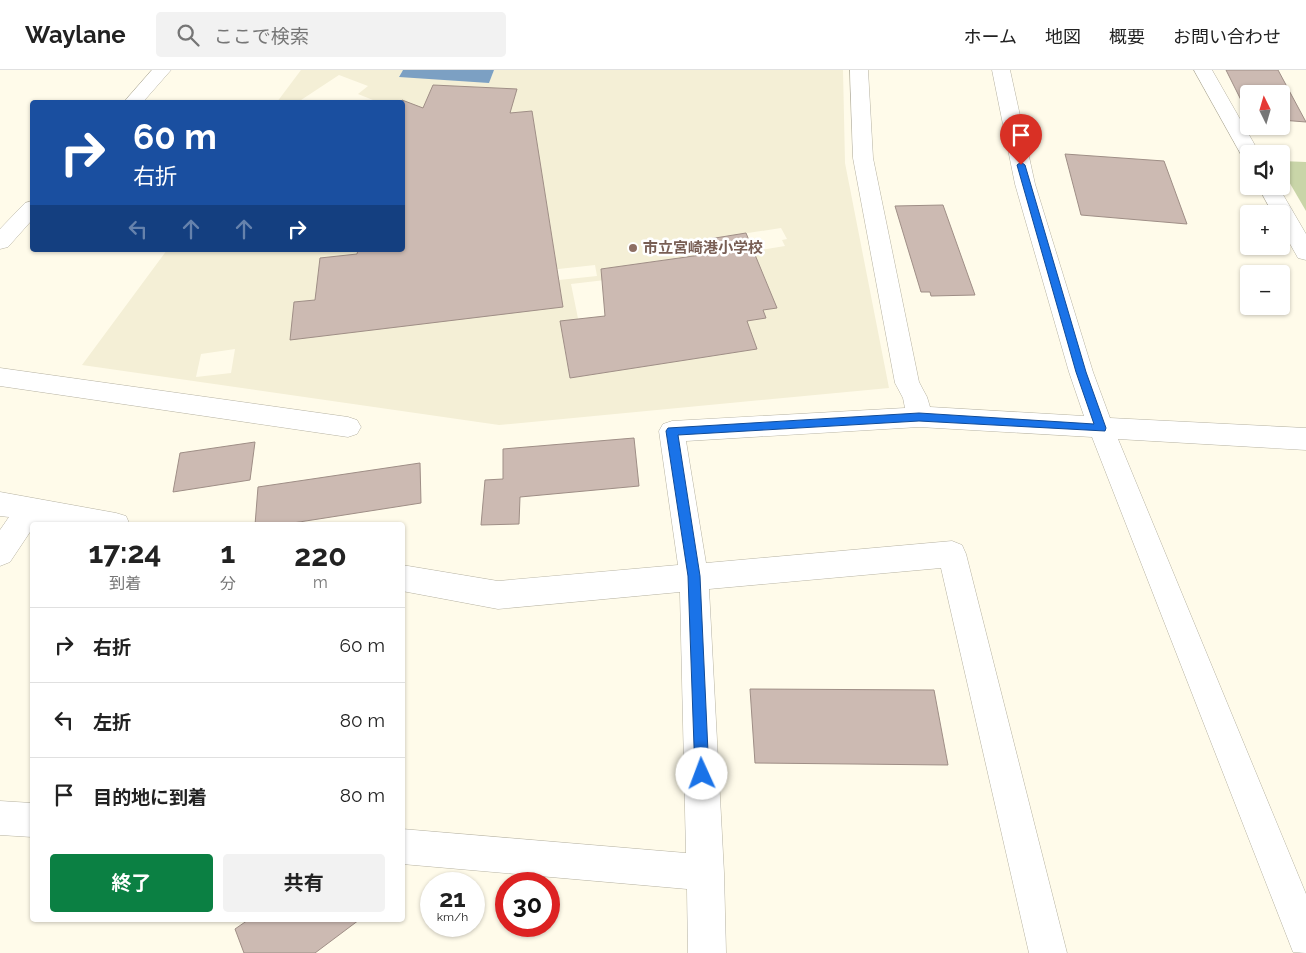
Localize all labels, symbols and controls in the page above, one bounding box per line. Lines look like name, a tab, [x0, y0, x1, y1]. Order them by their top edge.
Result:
search box	[156, 12, 506, 57]
text: Waylane	[25, 20, 126, 49]
icon: search	[174, 21, 202, 49]
text: ここで検索	[214, 25, 309, 47]
text: ホーム	[964, 26, 1017, 47]
text: 地図	[1045, 26, 1081, 47]
text: 概要	[1109, 26, 1145, 47]
text: お問い合わせ	[1173, 26, 1281, 47]
north arrow	[1240, 85, 1290, 135]
map controls	[1240, 85, 1290, 315]
pin	[1000, 114, 1042, 165]
text: 60 m	[133, 116, 217, 157]
icon: right	[50, 120, 115, 185]
icon: arrive	[1007, 121, 1035, 149]
button: sound	[1240, 145, 1290, 195]
text: 右折	[133, 163, 177, 189]
button: +	[1240, 205, 1290, 255]
icon: left	[124, 215, 152, 243]
icon: ahead	[177, 215, 205, 243]
icon: ahead	[230, 215, 258, 243]
icon: right	[283, 215, 311, 243]
place label: 市立宮崎港小学校	[643, 239, 763, 257]
marker: 市立宮崎港小学校	[627, 242, 639, 254]
button: −	[1240, 265, 1290, 315]
text: 17:24	[88, 535, 162, 570]
text: 1	[221, 535, 235, 570]
text: 220	[294, 538, 347, 573]
text: m	[313, 573, 328, 592]
text: 到着	[109, 574, 141, 593]
text: 分	[220, 574, 236, 593]
icon: right	[50, 631, 78, 659]
text: 60 m	[340, 634, 385, 656]
text: 右折	[93, 636, 131, 658]
icon: left	[50, 706, 78, 734]
text: 80 m	[340, 709, 385, 731]
text: 左折	[93, 711, 131, 733]
position arrow	[675, 747, 727, 799]
icon: arrive	[50, 781, 78, 809]
text: 80 m	[340, 784, 385, 806]
text: 目的地に到着	[93, 786, 207, 808]
button: 終了	[50, 854, 213, 912]
button: 共有	[223, 854, 385, 912]
speed limit sign: 30	[495, 872, 560, 937]
text: 21	[439, 883, 466, 913]
text: km/h	[437, 910, 468, 924]

